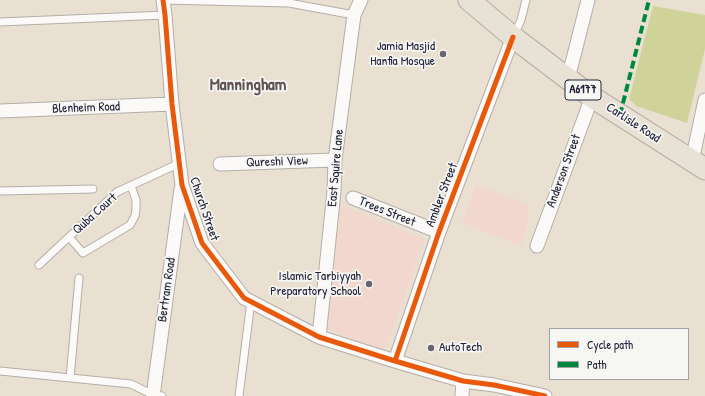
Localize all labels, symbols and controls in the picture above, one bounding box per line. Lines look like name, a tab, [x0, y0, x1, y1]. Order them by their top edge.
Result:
place label: Jamia Masjid Hanfia Mosque	[370, 39, 435, 70]
marker: Jamia Masjid Hanfia Mosque	[438, 49, 448, 59]
district label: Manningham	[210, 75, 286, 95]
road number: A6177	[565, 80, 601, 100]
street label: Blenheim Road	[52, 99, 120, 117]
street label: Carlisle Road	[603, 100, 663, 146]
street label: East Squire Lane	[325, 129, 347, 207]
street label: Anderson Street	[544, 132, 584, 210]
street label: Qureshi View	[246, 153, 308, 171]
street label: Ambler Street	[423, 161, 461, 229]
street label: Church Street	[186, 175, 222, 243]
street label: Quba Court	[70, 190, 120, 238]
street label: Trees Street	[356, 194, 418, 230]
street label: Bertram Road	[155, 257, 179, 323]
place label: Islamic Tarbiyyah Preparatory School	[270, 269, 361, 300]
marker: Islamic Tarbiyyah Preparatory School	[364, 279, 374, 289]
legend	[549, 328, 689, 380]
text: Cycle path	[587, 336, 633, 353]
place label: AutoTech	[439, 340, 482, 356]
marker: AutoTech	[426, 343, 436, 353]
text: Path	[587, 356, 607, 373]

